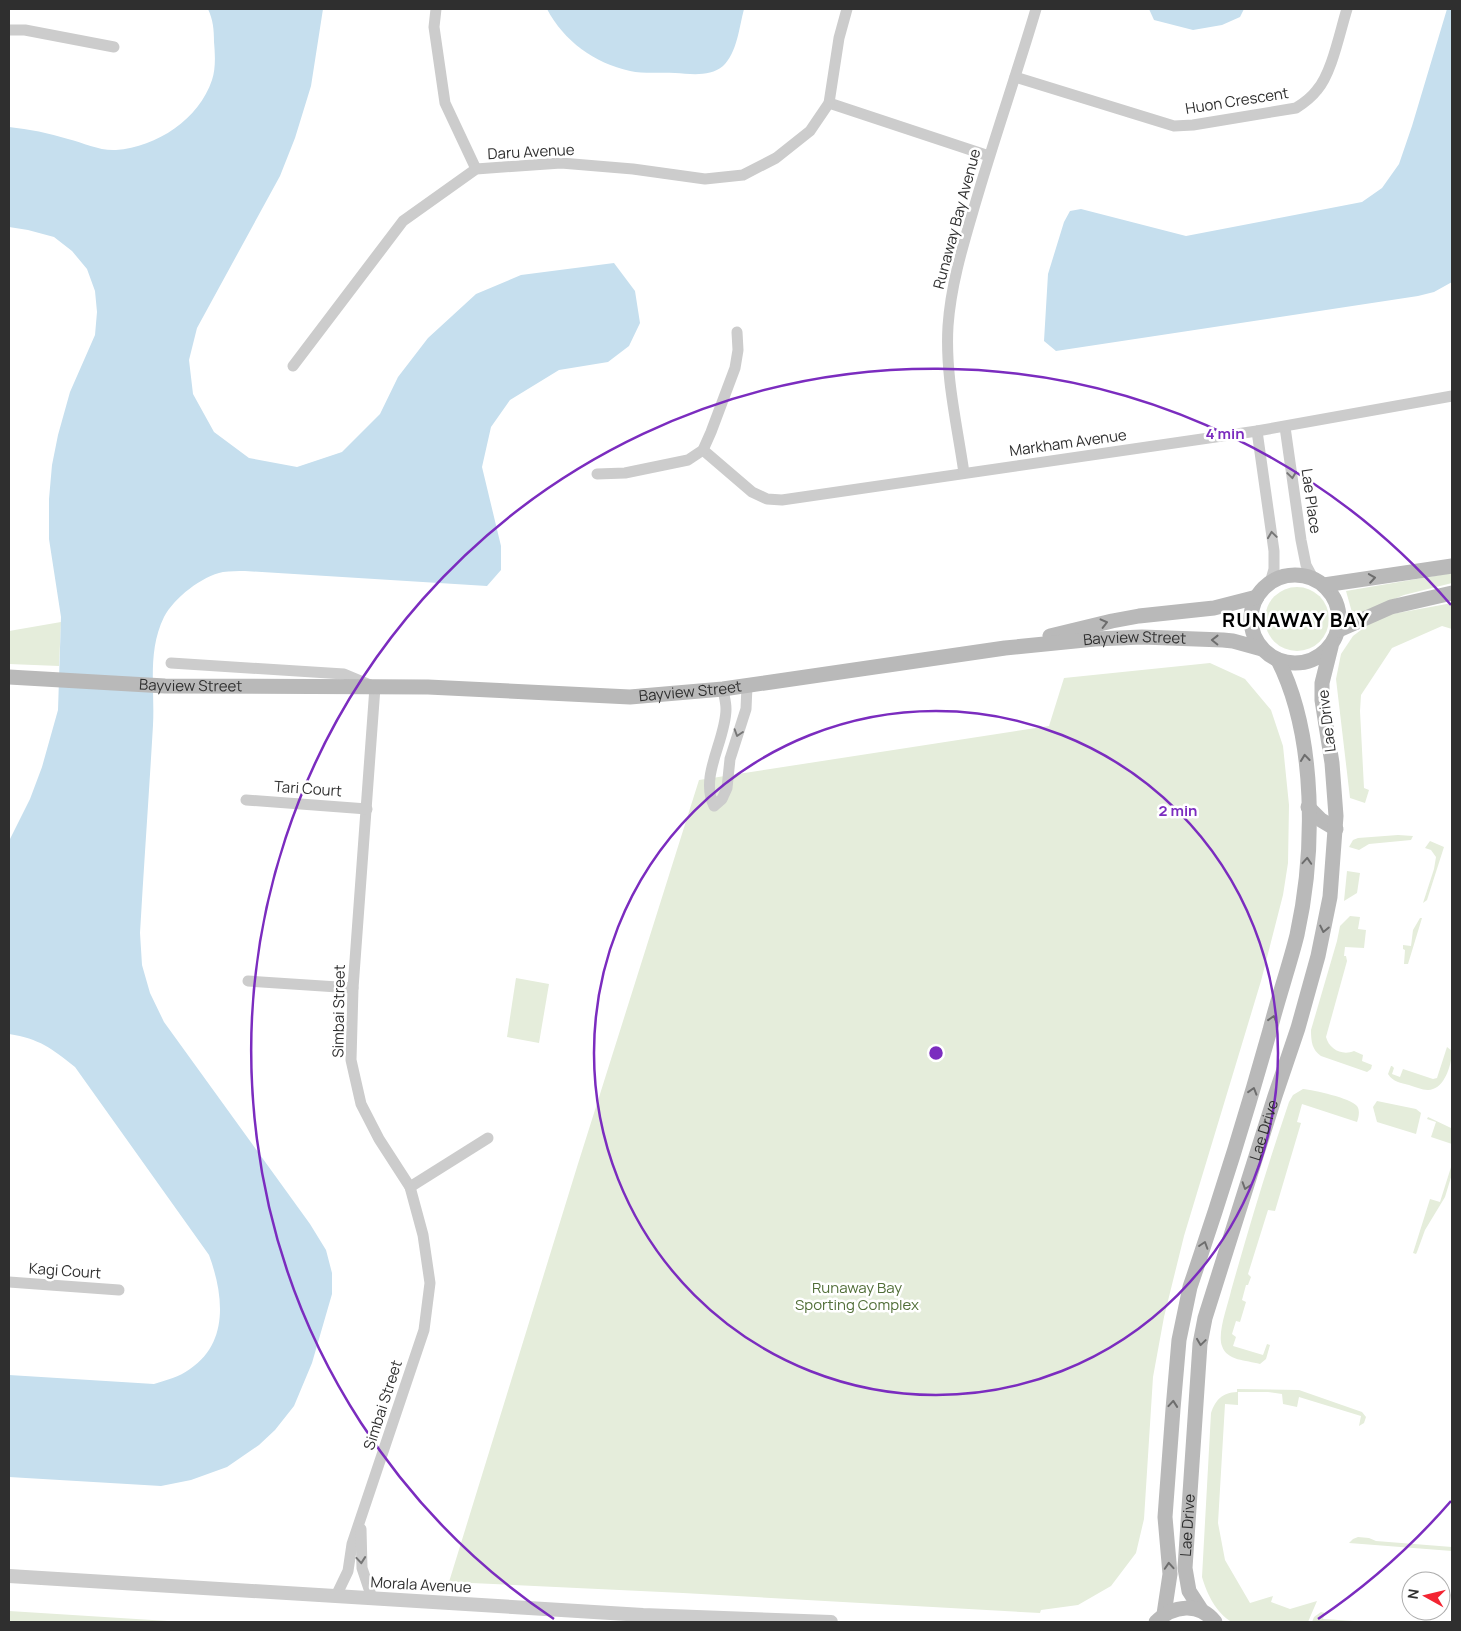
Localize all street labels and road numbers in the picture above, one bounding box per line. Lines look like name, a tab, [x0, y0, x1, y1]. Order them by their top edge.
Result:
street label: Huon Crescent	[1184, 82, 1290, 119]
street label: Daru Avenue	[487, 139, 575, 164]
street label: Runaway Bay Avenue	[928, 146, 985, 291]
street label: Markham Avenue	[1008, 424, 1128, 461]
street label: Lae Place	[1297, 467, 1326, 535]
street label: Bayview Street	[1082, 626, 1187, 650]
street label: Bayview Street	[139, 674, 242, 696]
street label: Bayview Street	[638, 675, 743, 706]
street label: Lae Drive	[1312, 688, 1341, 754]
street label: Tari Court	[273, 776, 343, 801]
street label: Simbai Street	[327, 964, 350, 1058]
street label: Lae Drive	[1244, 1097, 1283, 1163]
street label: Kagi Court	[28, 1257, 102, 1284]
street label: Simbai Street	[358, 1357, 407, 1452]
street label: Lae Drive	[1175, 1493, 1200, 1557]
street label: Morala Avenue	[370, 1571, 472, 1598]

